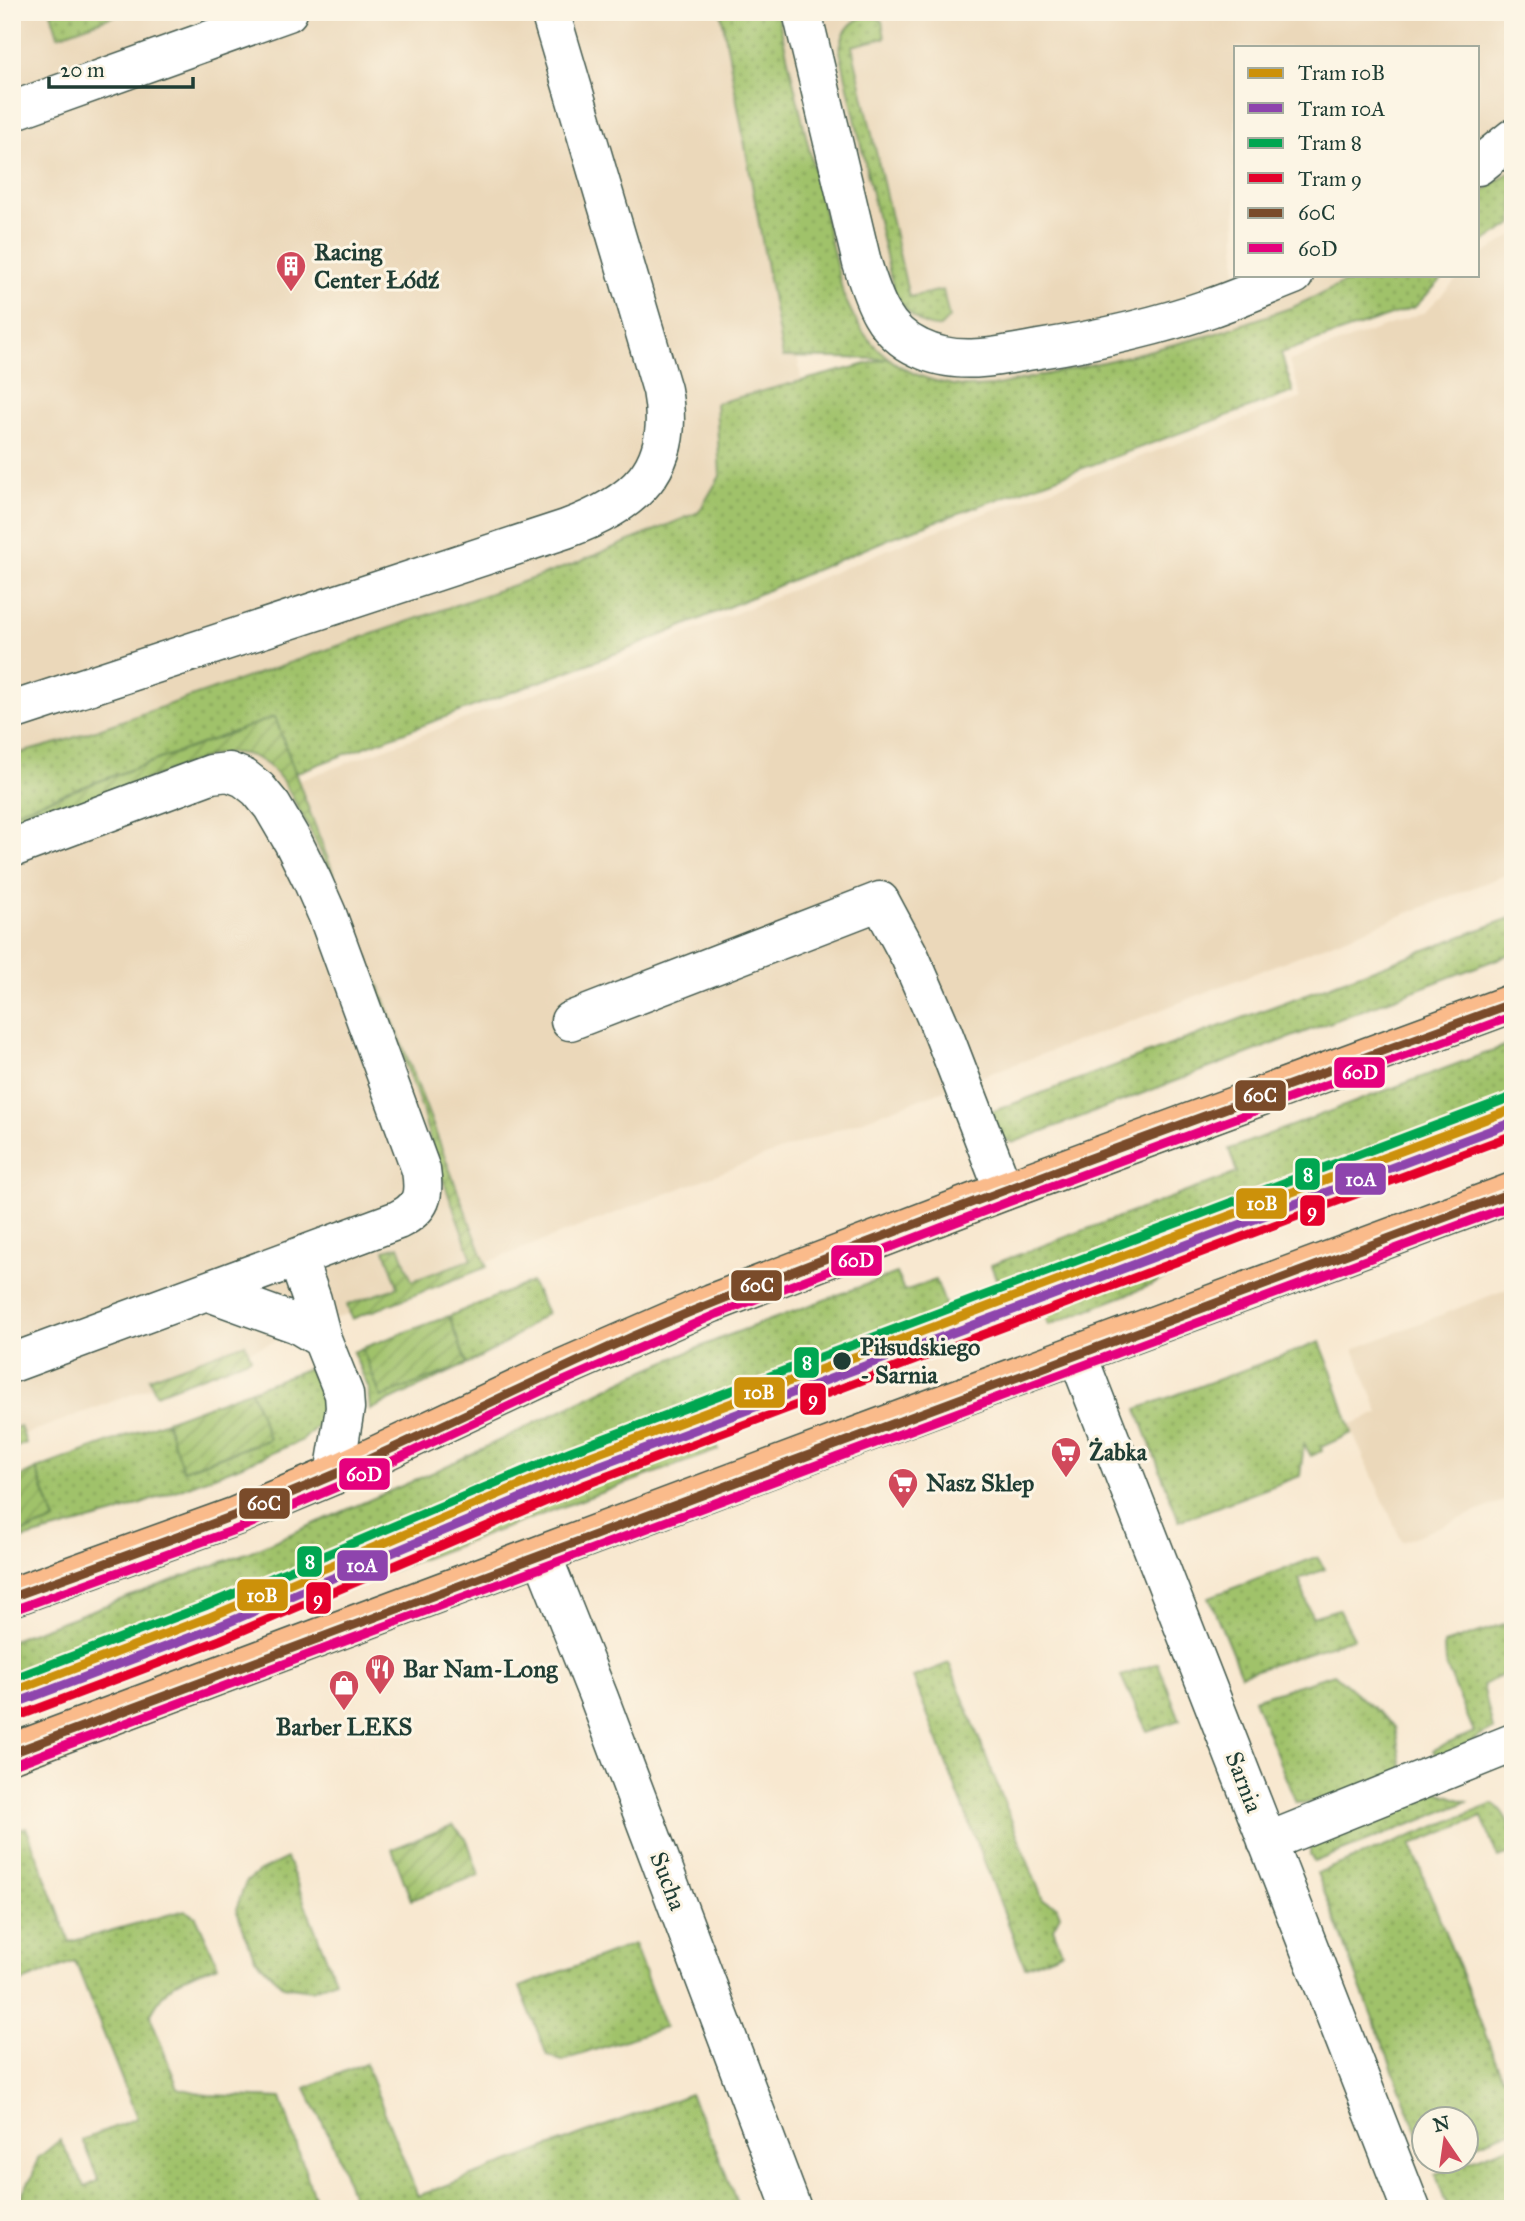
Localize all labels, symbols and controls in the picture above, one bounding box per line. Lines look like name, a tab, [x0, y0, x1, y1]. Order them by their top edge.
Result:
scale bar	[49, 46, 192, 90]
legend	[1234, 46, 1480, 276]
text: 20 m	[60, 57, 105, 83]
text: Tram 10B	[1298, 60, 1385, 86]
text: Tram 10A	[1298, 96, 1385, 122]
text: Tram 8	[1298, 130, 1362, 156]
text: Tram 9	[1298, 166, 1362, 192]
text: 60C	[1298, 200, 1335, 226]
text: 60D	[1298, 236, 1338, 262]
place label: Racing Center Łódź	[314, 237, 440, 295]
building icon: Racing Center Łódź	[274, 249, 308, 293]
line badge: 60D	[1333, 1056, 1386, 1089]
text: 60D	[1342, 1061, 1378, 1084]
line badge: 60C	[1234, 1079, 1287, 1112]
text: 60C	[1243, 1084, 1277, 1107]
line badge: 8	[1294, 1157, 1321, 1191]
line badge: 10A	[1334, 1162, 1387, 1196]
text: 8	[1303, 1163, 1313, 1186]
text: 10A	[1345, 1168, 1377, 1191]
line badge: 10B	[1235, 1187, 1288, 1220]
text: 10B	[1246, 1192, 1278, 1215]
line badge: 9	[1299, 1194, 1326, 1227]
text: 9	[1307, 1199, 1317, 1223]
line badge: 60D	[830, 1244, 883, 1277]
text: 60D	[838, 1249, 874, 1272]
line badge: 60C	[730, 1269, 783, 1302]
text: 60C	[740, 1274, 774, 1297]
place label: Piłsudskiego - Sarnia	[860, 1332, 980, 1390]
line badge: 8	[793, 1346, 820, 1379]
marker: Piłsudskiego - Sarnia	[831, 1350, 853, 1372]
text: 8	[802, 1351, 812, 1374]
line badge: 10B	[733, 1376, 786, 1409]
text: 10B	[743, 1381, 775, 1404]
line badge: 9	[799, 1382, 827, 1416]
text: 9	[808, 1387, 818, 1411]
supermarket icon: Żabka	[1049, 1435, 1083, 1479]
place label: Żabka	[1089, 1437, 1148, 1467]
line badge: 60D	[338, 1457, 391, 1491]
text: 60D	[346, 1463, 382, 1486]
supermarket icon: Nasz Sklep	[886, 1466, 920, 1510]
place label: Nasz Sklep	[926, 1468, 1034, 1498]
line badge: 60C	[238, 1487, 291, 1520]
text: 60C	[247, 1492, 281, 1515]
line badge: 8	[296, 1545, 323, 1578]
line badge: 10A	[336, 1549, 389, 1582]
text: 8	[305, 1550, 315, 1573]
text: 10A	[346, 1554, 378, 1577]
line badge: 10B	[236, 1578, 289, 1612]
line badge: 9	[305, 1581, 332, 1615]
text: 10B	[246, 1584, 278, 1607]
text: 9	[313, 1587, 323, 1611]
restaurant icon: Bar Nam-Long	[363, 1652, 397, 1696]
place label: Bar Nam-Long	[403, 1654, 558, 1684]
shop icon: Barber LEKS	[327, 1668, 361, 1712]
place label: Barber LEKS	[276, 1712, 412, 1742]
street label: Sarnia	[1219, 1747, 1270, 1817]
street label: Sucha	[643, 1848, 693, 1915]
north arrow	[1410, 2106, 1480, 2176]
text: N	[1431, 2111, 1452, 2137]

